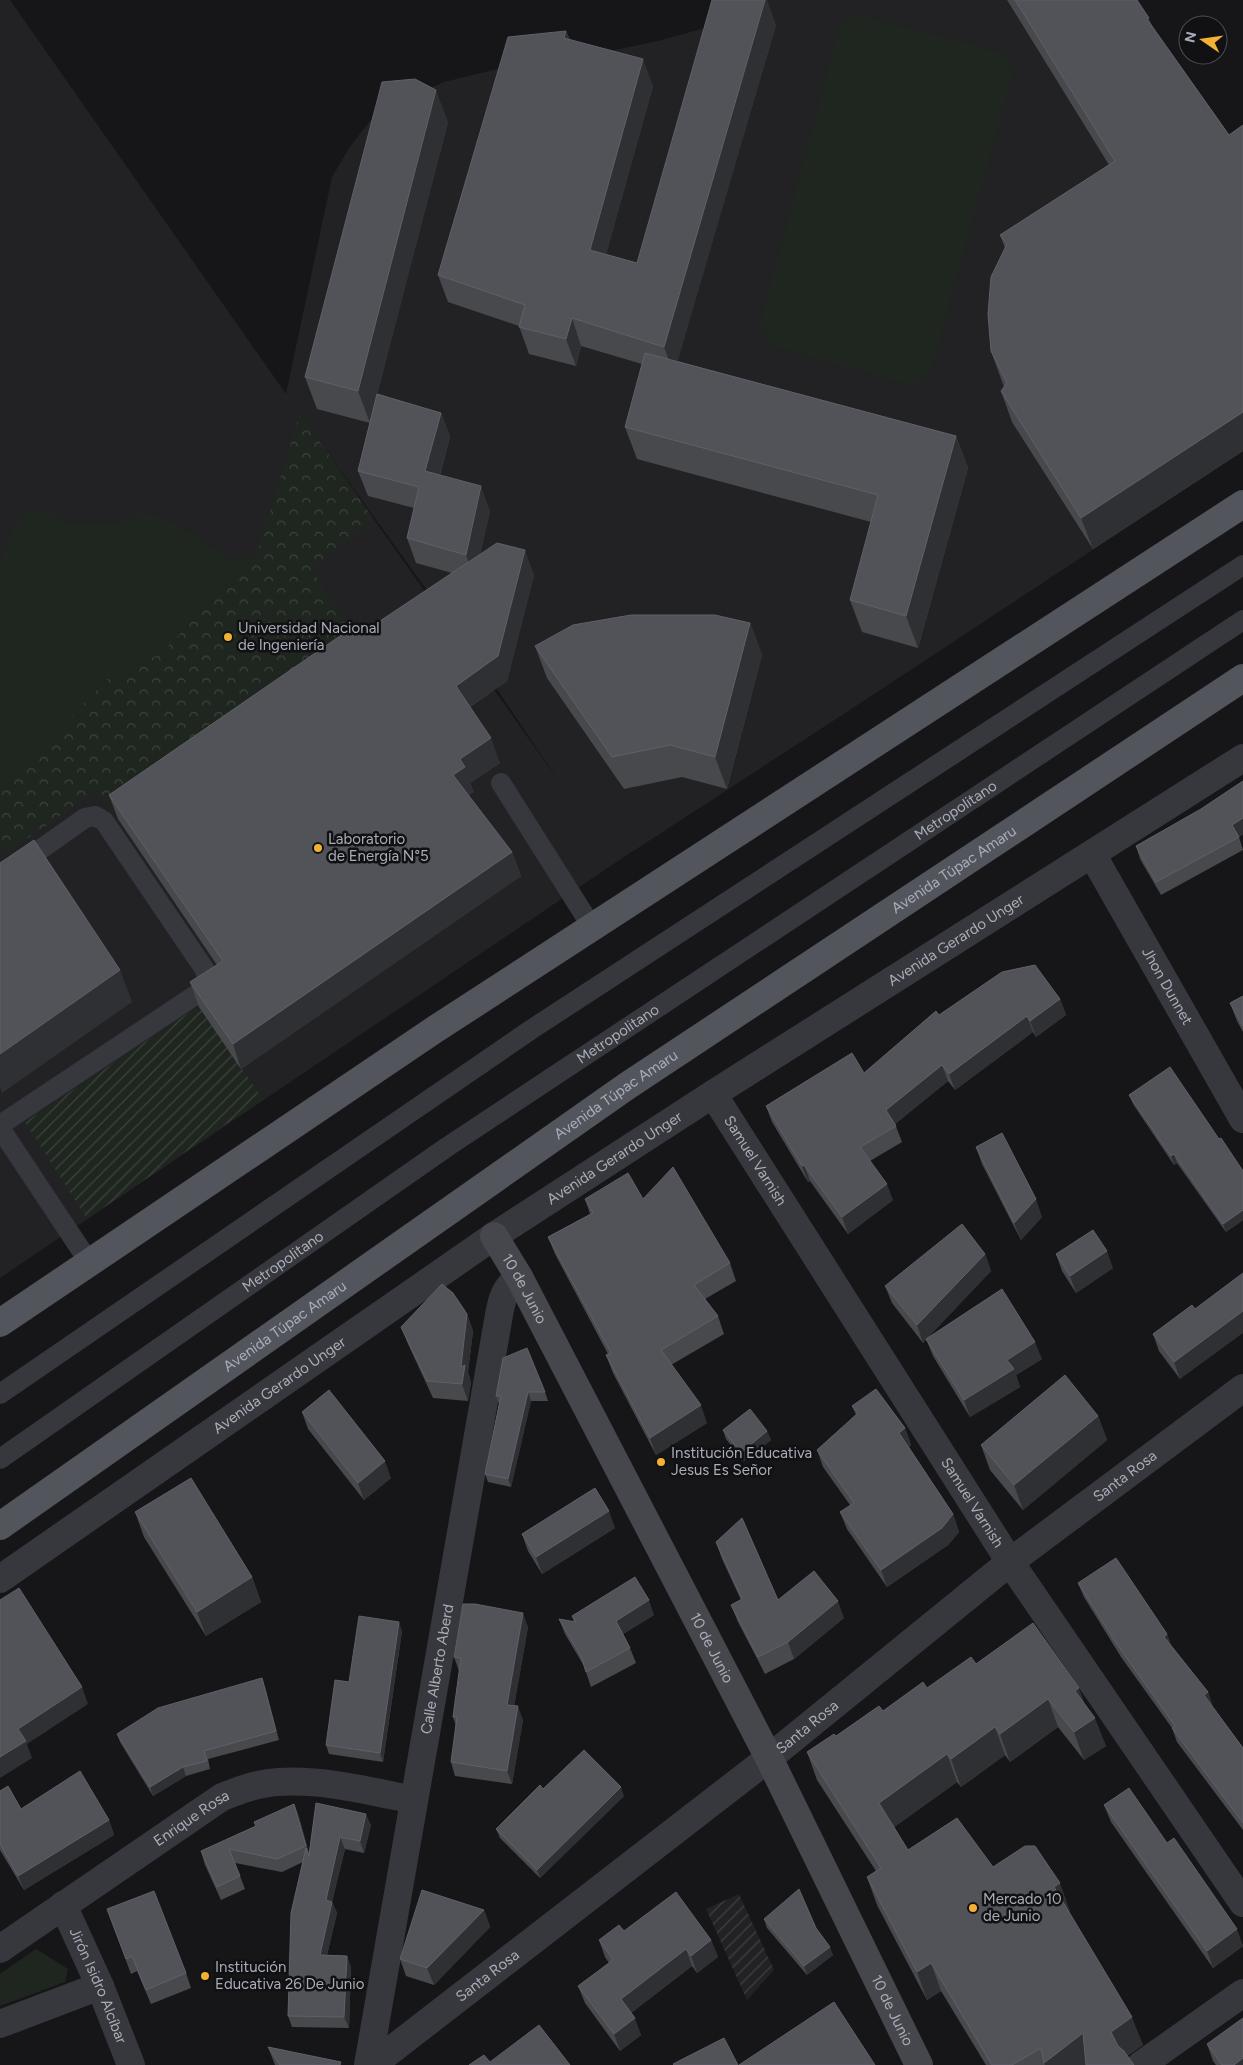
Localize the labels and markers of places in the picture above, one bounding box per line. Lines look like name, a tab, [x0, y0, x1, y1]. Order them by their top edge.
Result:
place label: Universidad Nacional de Ingeniería	[238, 619, 380, 654]
marker: Universidad Nacional de Ingeniería	[222, 631, 234, 643]
place label: Laboratorio de Energía N°5	[328, 830, 429, 865]
marker: Laboratorio de Energía N°5	[312, 842, 324, 854]
place label: Institución Educativa Jesus Es Señor	[671, 1444, 812, 1479]
marker: Institución Educativa Jesus Es Señor	[655, 1456, 667, 1468]
place label: Mercado 10 de Junio	[983, 1890, 1062, 1925]
marker: Mercado 10 de Junio	[967, 1902, 979, 1914]
place label: Institución Educativa 26 De Junio	[215, 1958, 365, 1993]
marker: Institución Educativa 26 De Junio	[199, 1970, 211, 1982]

